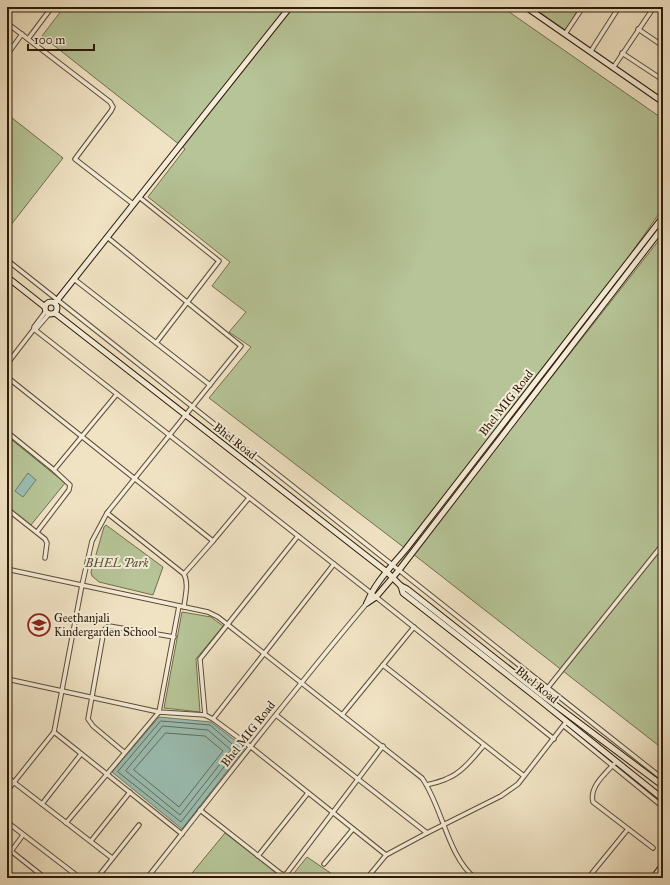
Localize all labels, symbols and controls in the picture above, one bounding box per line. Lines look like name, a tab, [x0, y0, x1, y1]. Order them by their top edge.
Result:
scale bar	[28, 26, 94, 52]
text: 100 m	[34, 33, 65, 47]
street label: Bhel MIG Road	[476, 367, 536, 439]
street label: Bhel Road	[211, 420, 259, 462]
park label: BHEL Park	[84, 556, 149, 570]
place label: Geethanjali Kindergarden School	[54, 611, 158, 640]
school or university icon: Geethanjali Kindergarden School	[26, 612, 52, 638]
street label: Bhel Road	[513, 664, 561, 706]
street label: Bhel MIG Road	[218, 698, 278, 770]

